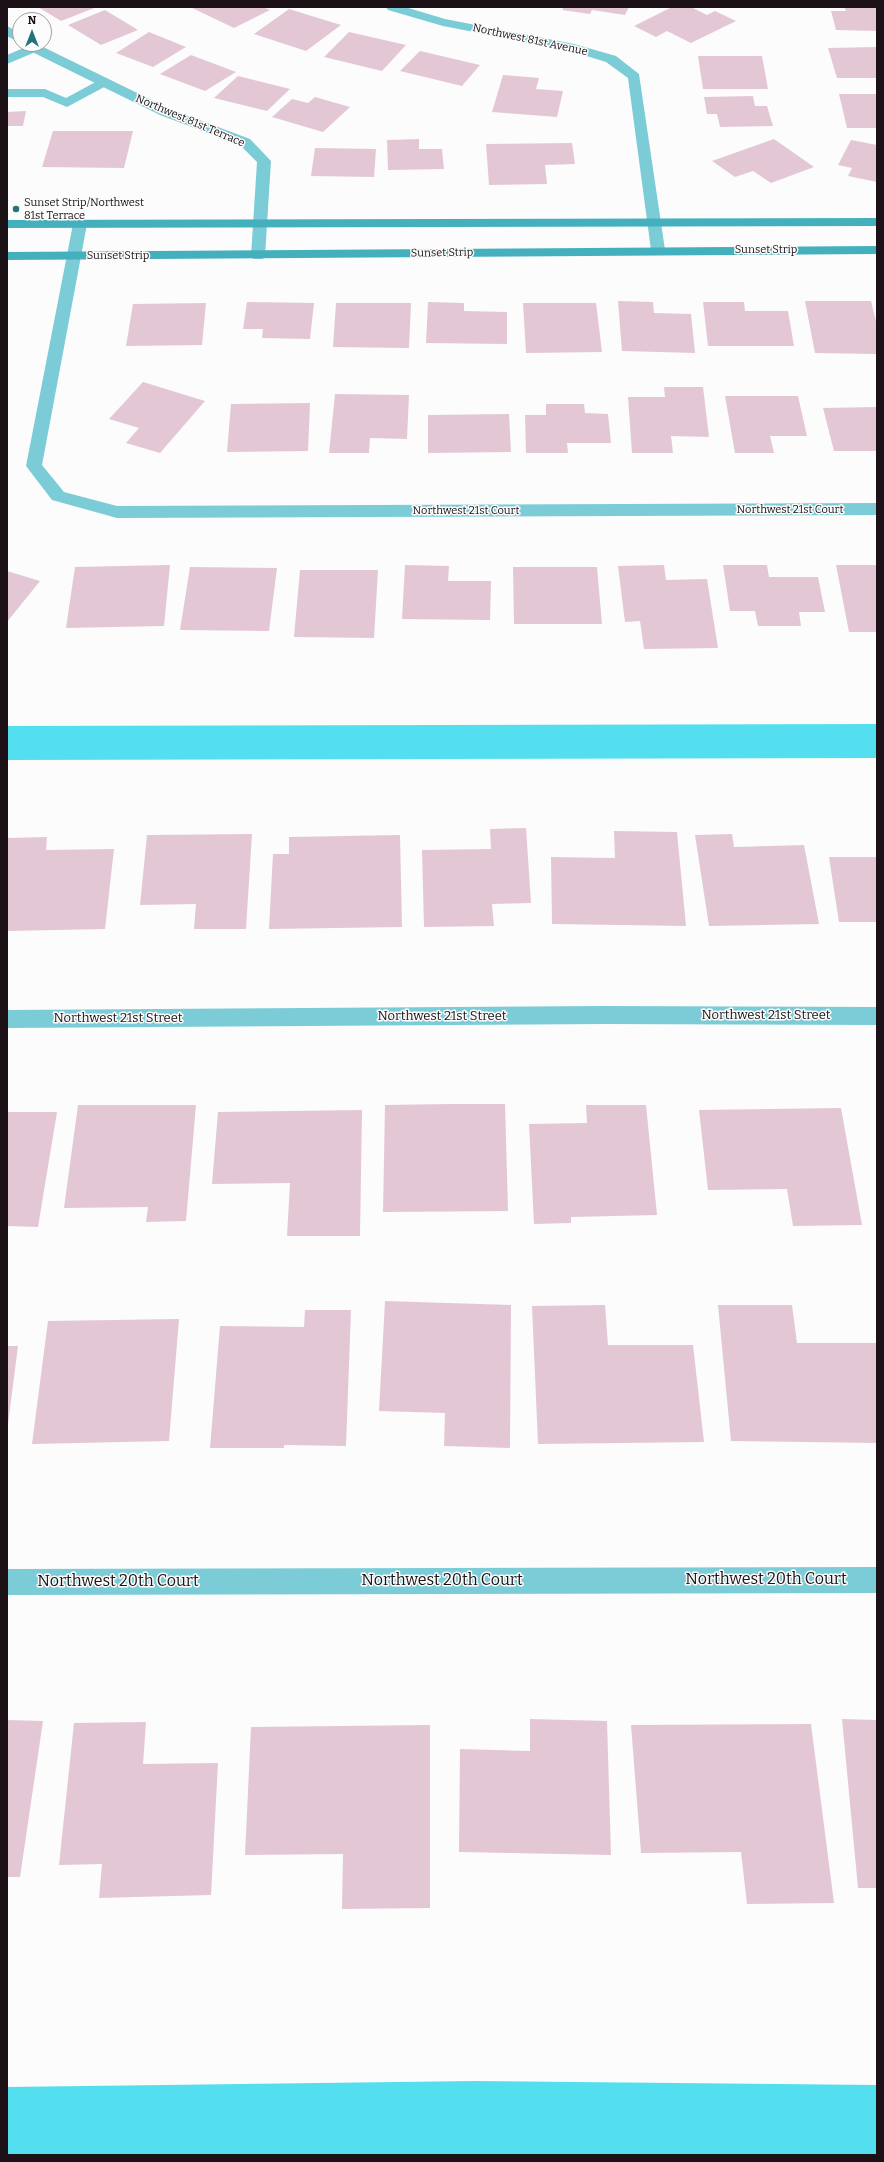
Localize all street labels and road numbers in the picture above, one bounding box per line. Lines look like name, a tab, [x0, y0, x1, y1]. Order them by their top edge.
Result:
street label: Northwest 81st Avenue	[471, 21, 589, 59]
street label: Northwest 81st Terrace	[133, 92, 247, 150]
street label: Sunset Strip	[735, 243, 797, 257]
street label: Sunset Strip	[411, 246, 473, 260]
street label: Sunset Strip	[87, 249, 149, 263]
street label: Northwest 21st Court	[737, 503, 843, 517]
street label: Northwest 21st Court	[413, 504, 519, 518]
street label: Northwest 21st Street	[702, 1007, 830, 1023]
street label: Northwest 21st Street	[378, 1008, 506, 1024]
street label: Northwest 21st Street	[54, 1010, 182, 1026]
street label: Northwest 20th Court	[685, 1570, 847, 1590]
street label: Northwest 20th Court	[361, 1571, 523, 1591]
street label: Northwest 20th Court	[37, 1572, 199, 1592]

